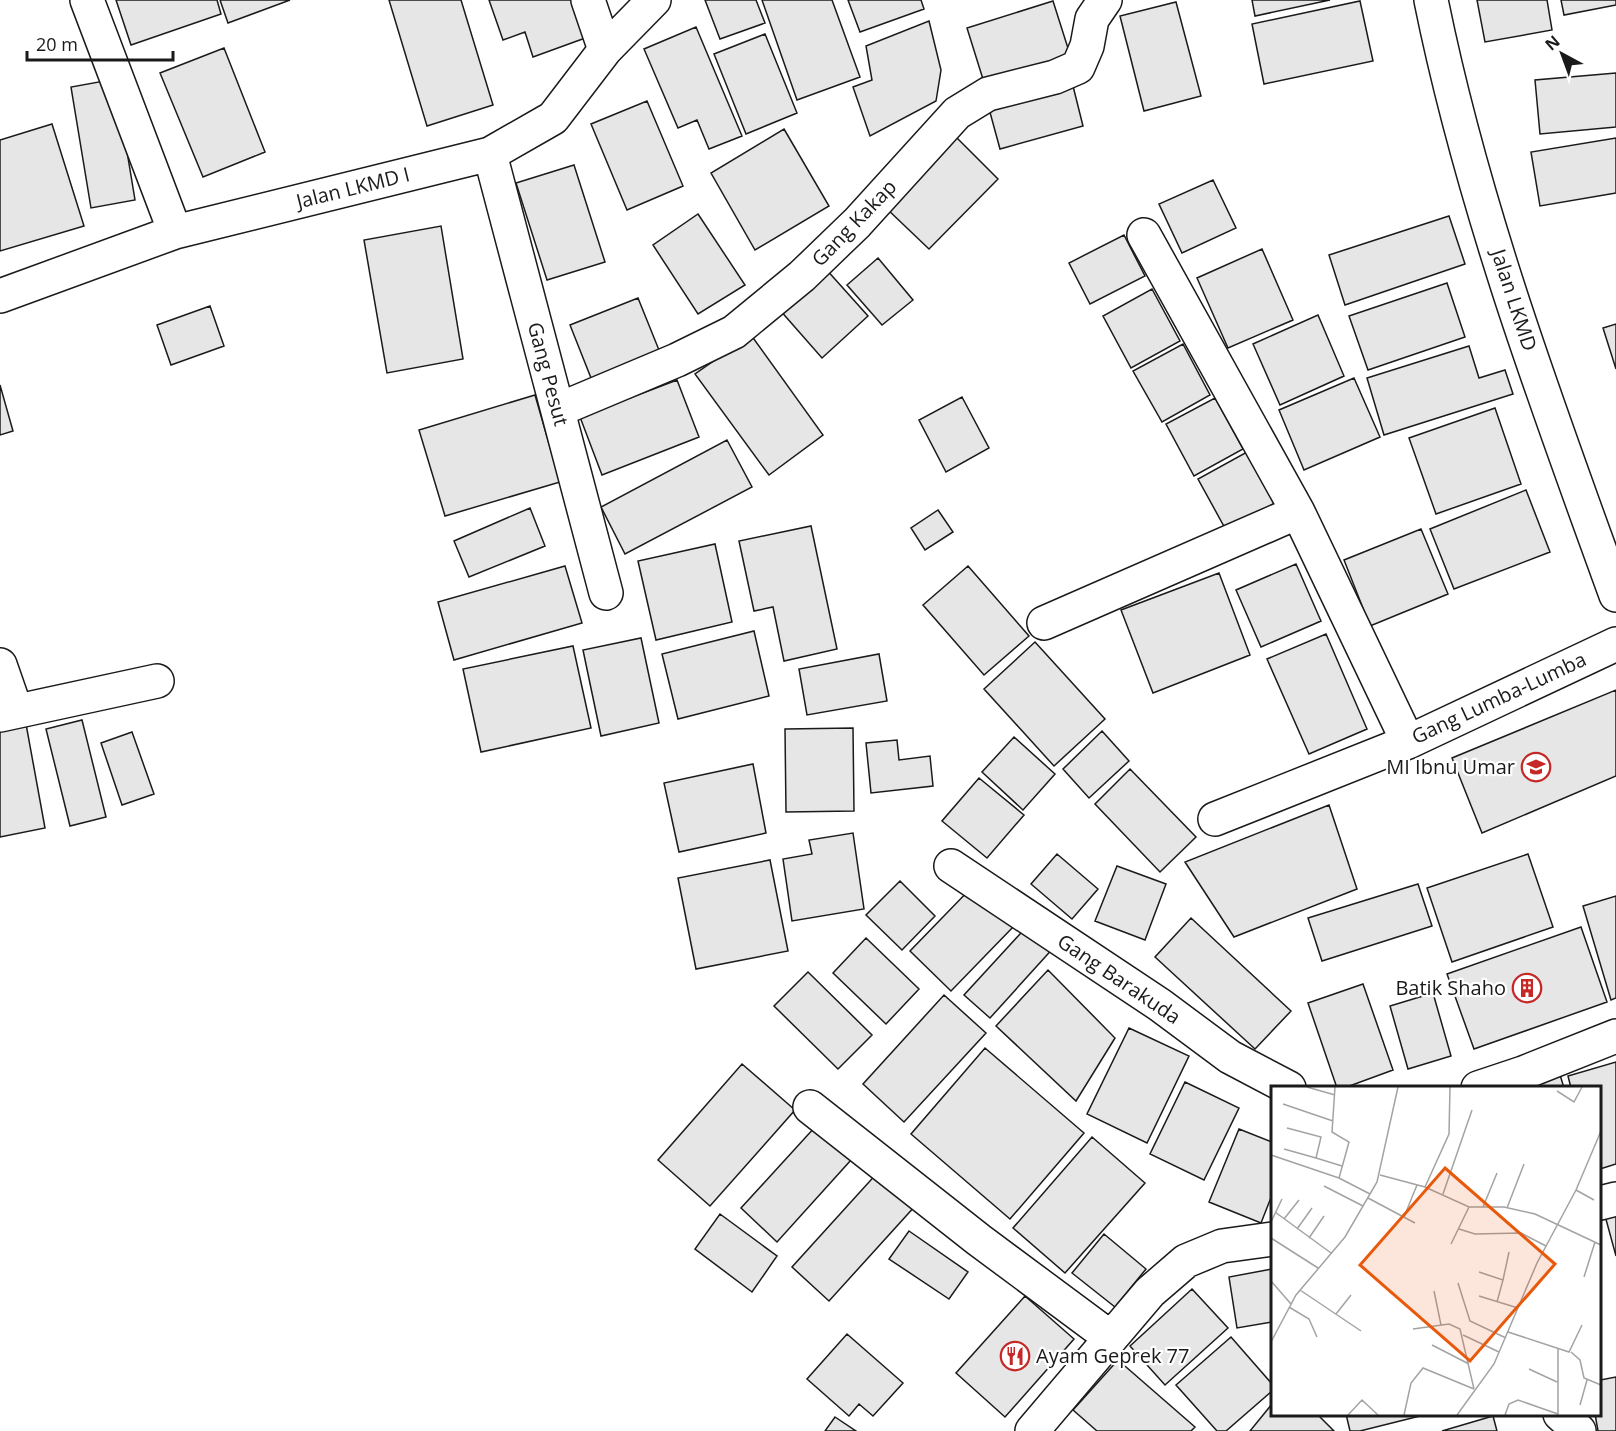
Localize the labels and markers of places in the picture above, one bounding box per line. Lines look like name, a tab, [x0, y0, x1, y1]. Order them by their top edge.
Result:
school or university icon: MI Ibnu Umar	[1520, 751, 1552, 783]
place label: MI Ibnu Umar	[1386, 753, 1515, 780]
building icon: Batik Shaho	[1511, 972, 1543, 1004]
place label: Batik Shaho	[1395, 974, 1506, 1001]
restaurant icon: Ayam Geprek 77	[999, 1340, 1031, 1372]
place label: Ayam Geprek 77	[1036, 1342, 1189, 1369]

